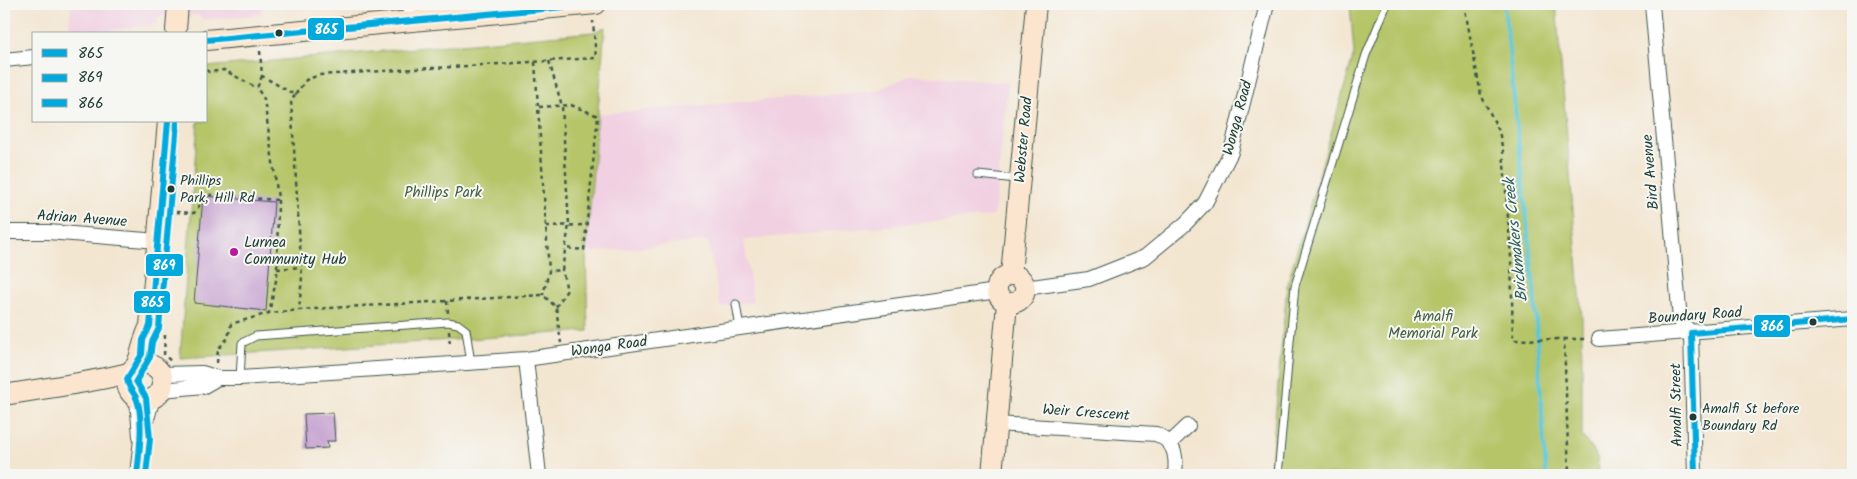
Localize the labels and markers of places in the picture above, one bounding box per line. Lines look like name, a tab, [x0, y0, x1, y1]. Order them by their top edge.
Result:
unlabelled marker	[274, 28, 284, 38]
place label: Phillips Park, Hill Rd	[180, 170, 256, 209]
marker: Phillips Park, Hill Rd	[166, 184, 176, 194]
place label: Lurnea Community Hub	[244, 231, 347, 272]
marker: Lurnea Community Hub	[228, 246, 240, 258]
unlabelled marker	[1808, 317, 1818, 327]
place label: Amalfi St before Boundary Rd	[1702, 398, 1800, 437]
marker: Amalfi St before Boundary Rd	[1688, 412, 1698, 422]

